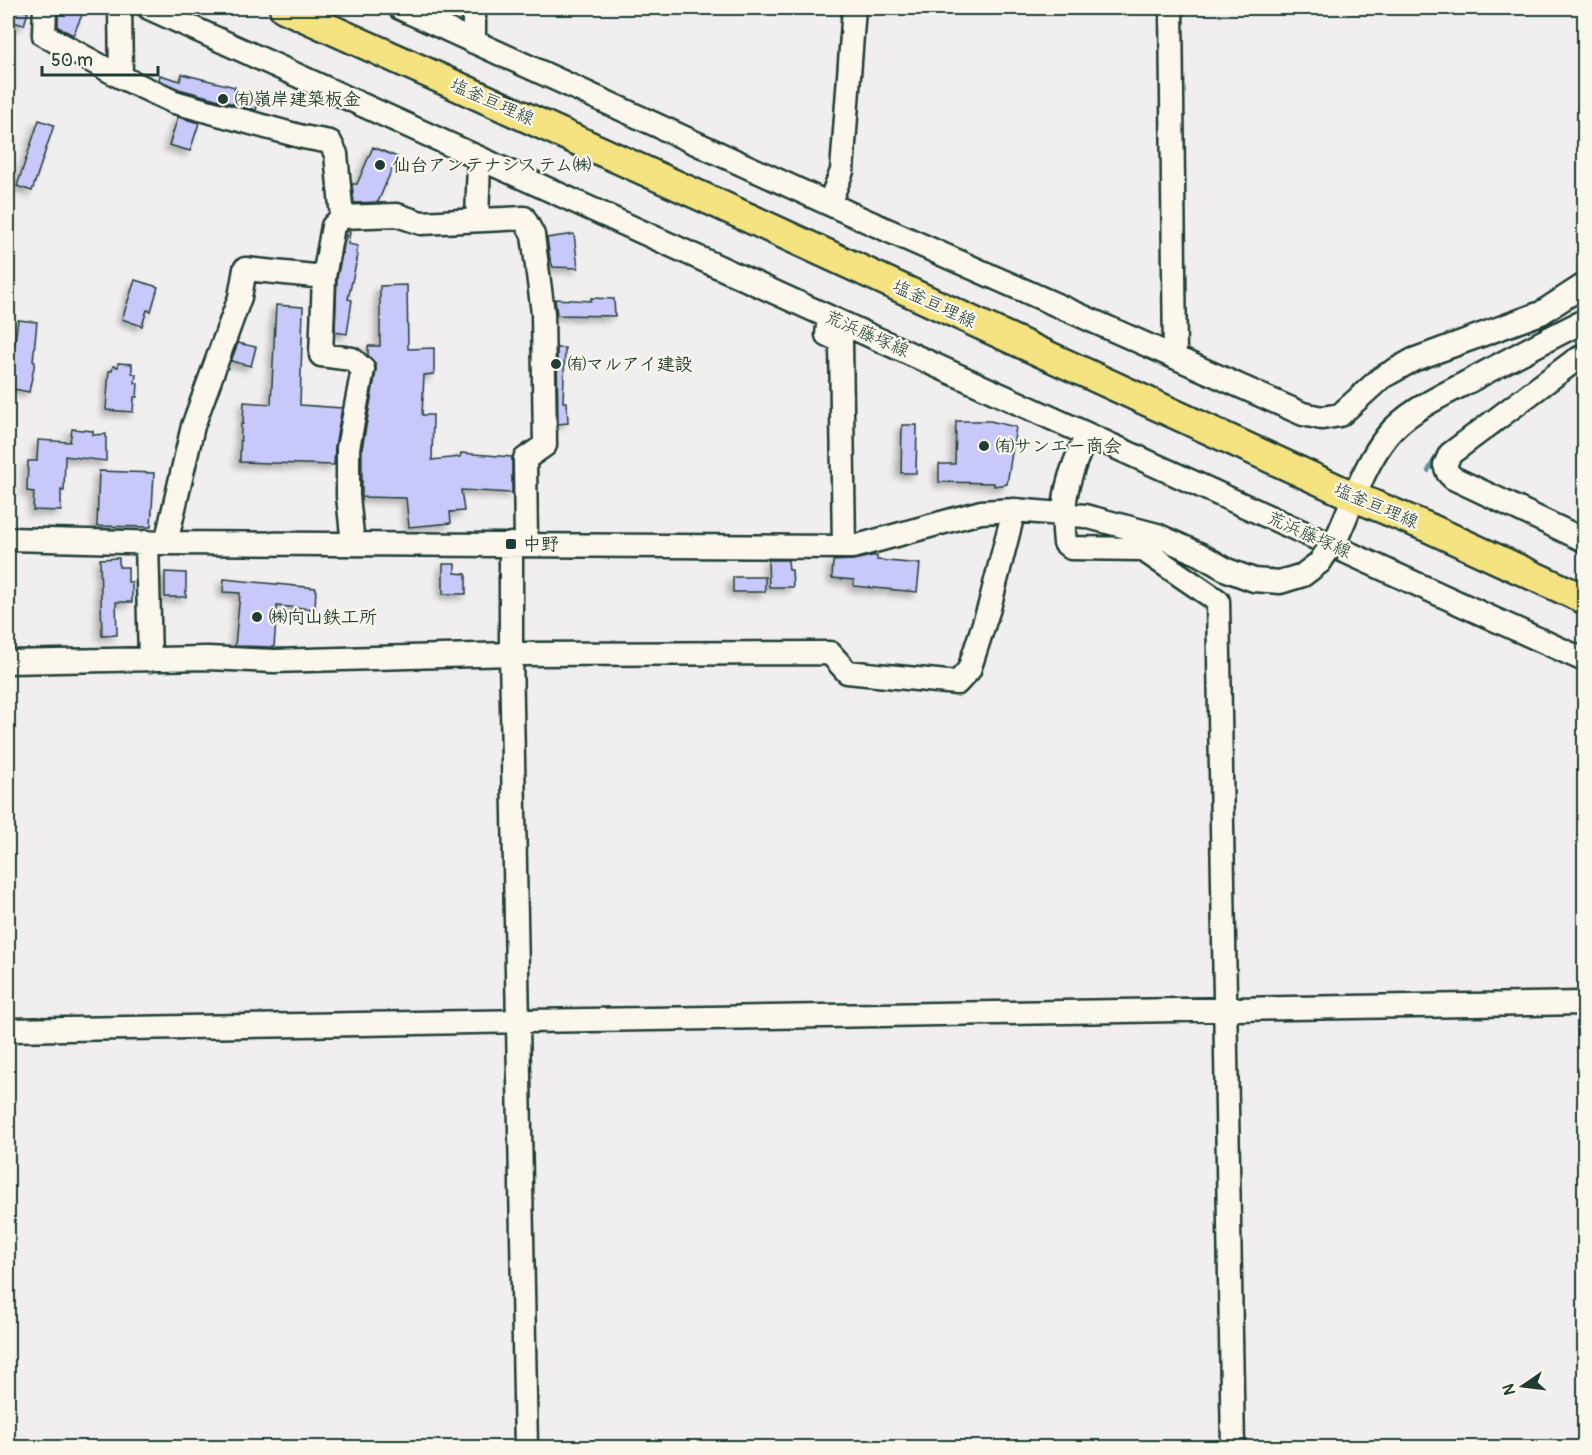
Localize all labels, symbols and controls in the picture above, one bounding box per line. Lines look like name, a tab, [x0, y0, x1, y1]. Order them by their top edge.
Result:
scale bar	[42, 39, 158, 77]
text: 50 m	[51, 49, 93, 72]
street label: 塩釜亘理線	[446, 73, 538, 131]
place label: ㈲嶺岸建築板金	[235, 88, 361, 111]
marker: ㈲嶺岸建築板金	[216, 92, 230, 106]
place label: 仙台アンテナシステム㈱	[392, 154, 591, 177]
marker: 仙台アンテナシステム㈱	[373, 158, 387, 172]
street label: 塩釜亘理線	[888, 275, 980, 333]
street label: 荒浜藤塚線	[821, 305, 913, 363]
place label: ㈲マルアイ建設	[568, 353, 693, 376]
marker: ㈲マルアイ建設	[549, 357, 563, 371]
place label: ㈲サンエー商会	[996, 435, 1122, 458]
marker: ㈲サンエー商会	[977, 439, 991, 453]
street label: 塩釜亘理線	[1330, 478, 1422, 534]
street label: 荒浜藤塚線	[1263, 506, 1355, 564]
place label: 中野	[523, 533, 559, 556]
marker: 中野	[504, 537, 518, 551]
place label: ㈱向山鉄工所	[269, 606, 377, 629]
marker: ㈱向山鉄工所	[250, 610, 264, 624]
north arrow	[1493, 1356, 1553, 1416]
text: N	[1498, 1382, 1520, 1397]

